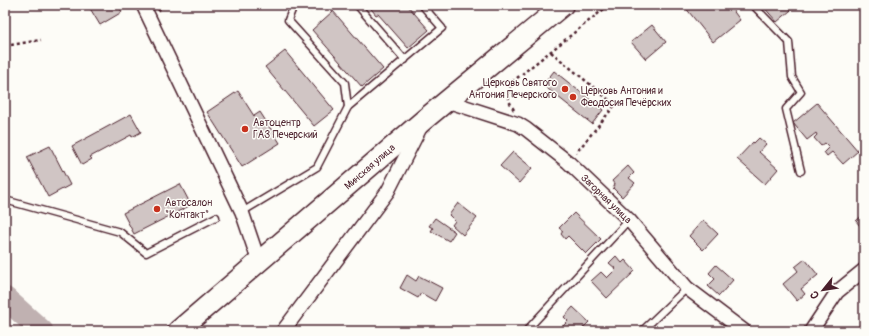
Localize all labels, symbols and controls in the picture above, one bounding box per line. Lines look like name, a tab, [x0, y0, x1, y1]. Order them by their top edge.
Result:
place label: Церковь Святого Антония Печерского	[469, 77, 558, 101]
marker: Церковь Святого Антония Печерского	[560, 84, 570, 94]
place label: Церковь Антония и Феодосия Печёрских	[581, 85, 672, 109]
marker: Церковь Антония и Феодосия Печёрских	[568, 92, 578, 102]
place label: Автоцентр ГАЗ Печерский	[253, 117, 318, 141]
marker: Автоцентр ГАЗ Печерский	[240, 124, 250, 134]
street label: Минская улица	[342, 141, 398, 192]
street label: Загорная улица	[578, 172, 634, 226]
place label: Автосалон "Контакт"	[165, 197, 212, 221]
marker: Автосалон "Контакт"	[152, 204, 162, 214]
north arrow	[803, 270, 843, 310]
text: С	[807, 288, 822, 301]

